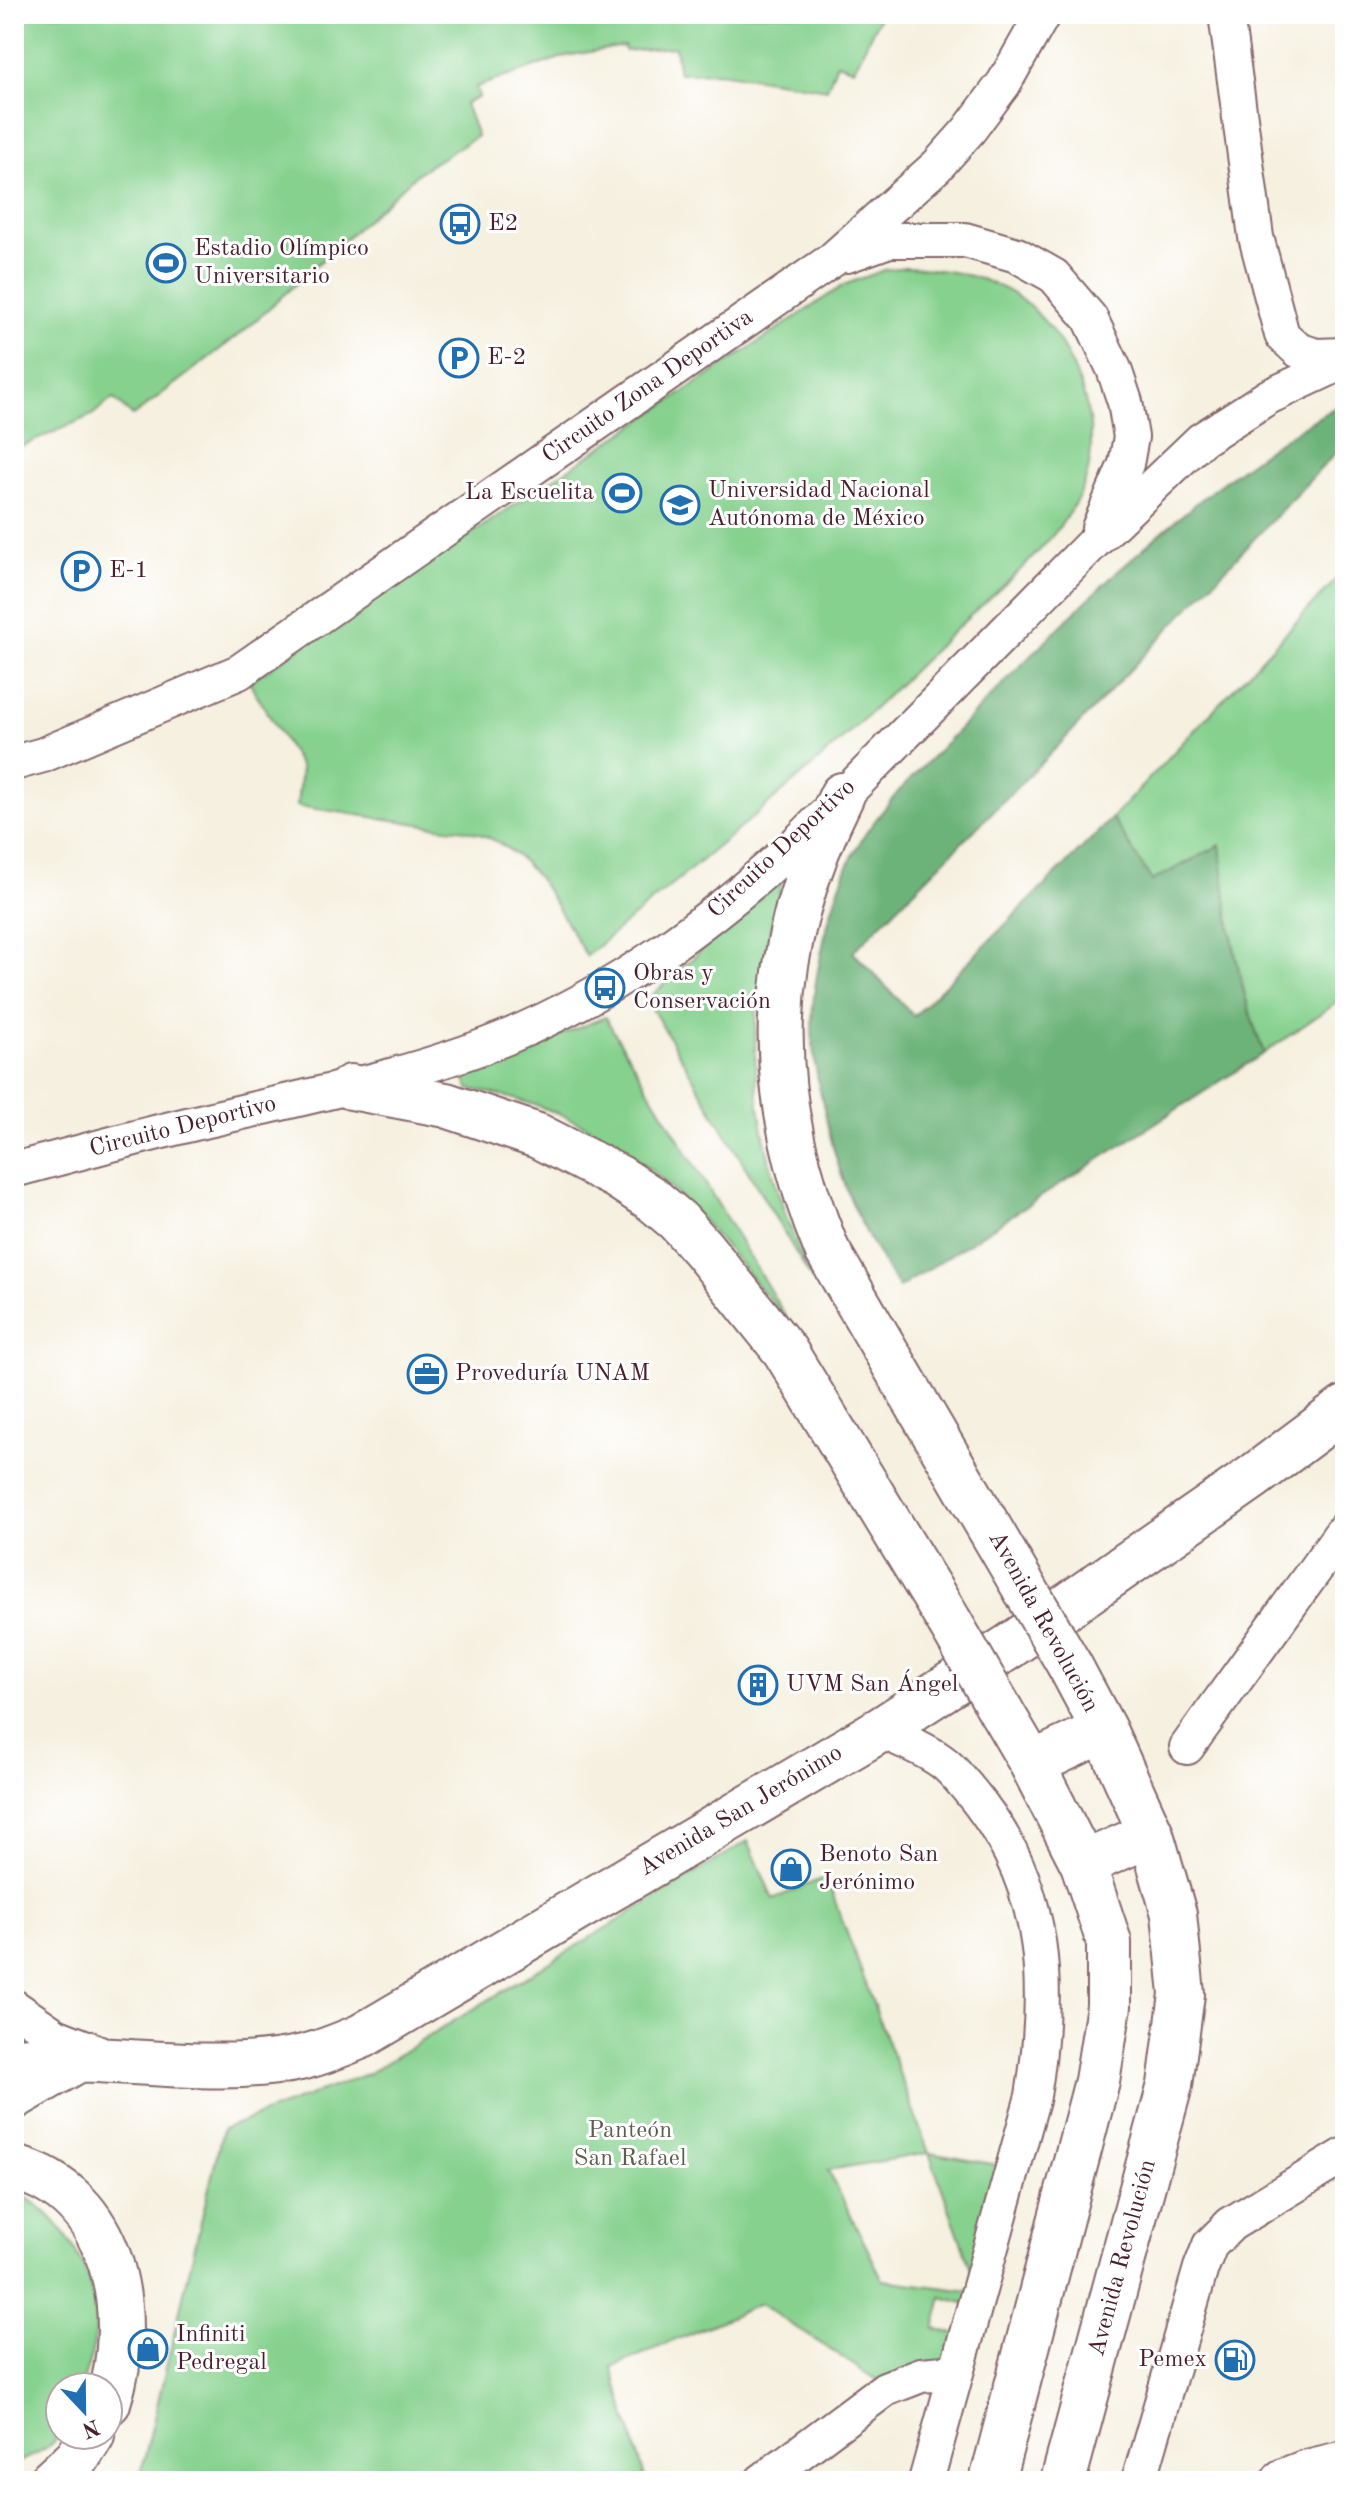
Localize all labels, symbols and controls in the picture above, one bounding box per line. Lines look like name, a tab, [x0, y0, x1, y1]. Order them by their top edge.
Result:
bus stop icon: E2	[439, 203, 481, 245]
place label: E2	[488, 212, 518, 236]
place label: Estadio Olímpico Universitario	[194, 237, 369, 289]
sports icon: Estadio Olímpico Universitario	[145, 242, 187, 284]
street label: Circuito Zona Deportiva	[538, 305, 758, 469]
parking icon: E-2	[438, 337, 480, 379]
place label: E-2	[487, 346, 526, 370]
sports icon: La Escuelita	[601, 472, 643, 514]
place label: Universidad Nacional Autónoma de México	[708, 479, 930, 531]
place label: La Escuelita	[465, 481, 594, 505]
school or university icon: Universidad Nacional Autónoma de México	[659, 484, 701, 526]
parking icon: E-1	[60, 550, 102, 592]
place label: E-1	[109, 559, 148, 583]
street label: Circuito Deportivo	[704, 775, 860, 923]
place label: Obras y Conservación	[633, 962, 771, 1014]
bus stop icon: Obras y Conservación	[584, 967, 626, 1009]
street label: Circuito Deportivo	[87, 1092, 279, 1162]
office icon: Proveduría UNAM	[406, 1353, 448, 1395]
place label: Proveduría UNAM	[455, 1362, 650, 1386]
street label: Avenida Revolución	[983, 1528, 1103, 1717]
building icon: UVM San Ángel	[737, 1664, 779, 1706]
place label: UVM San Ángel	[786, 1669, 958, 1697]
street label: Avenida San Jerónimo	[635, 1741, 847, 1881]
place label: Benoto San Jerónimo	[819, 1843, 938, 1895]
shop icon: Benoto San Jerónimo	[770, 1848, 812, 1890]
park label: Panteón San Rafael	[574, 2119, 686, 2171]
street label: Avenida Revolución	[1085, 2157, 1161, 2359]
place label: Infiniti Pedregal	[176, 2323, 267, 2375]
shop icon: Infiniti Pedregal	[127, 2328, 169, 2370]
fuel station icon: Pemex	[1214, 2339, 1256, 2381]
place label: Pemex	[1138, 2348, 1207, 2372]
north arrow	[44, 2371, 124, 2451]
text: N	[79, 2414, 103, 2441]

